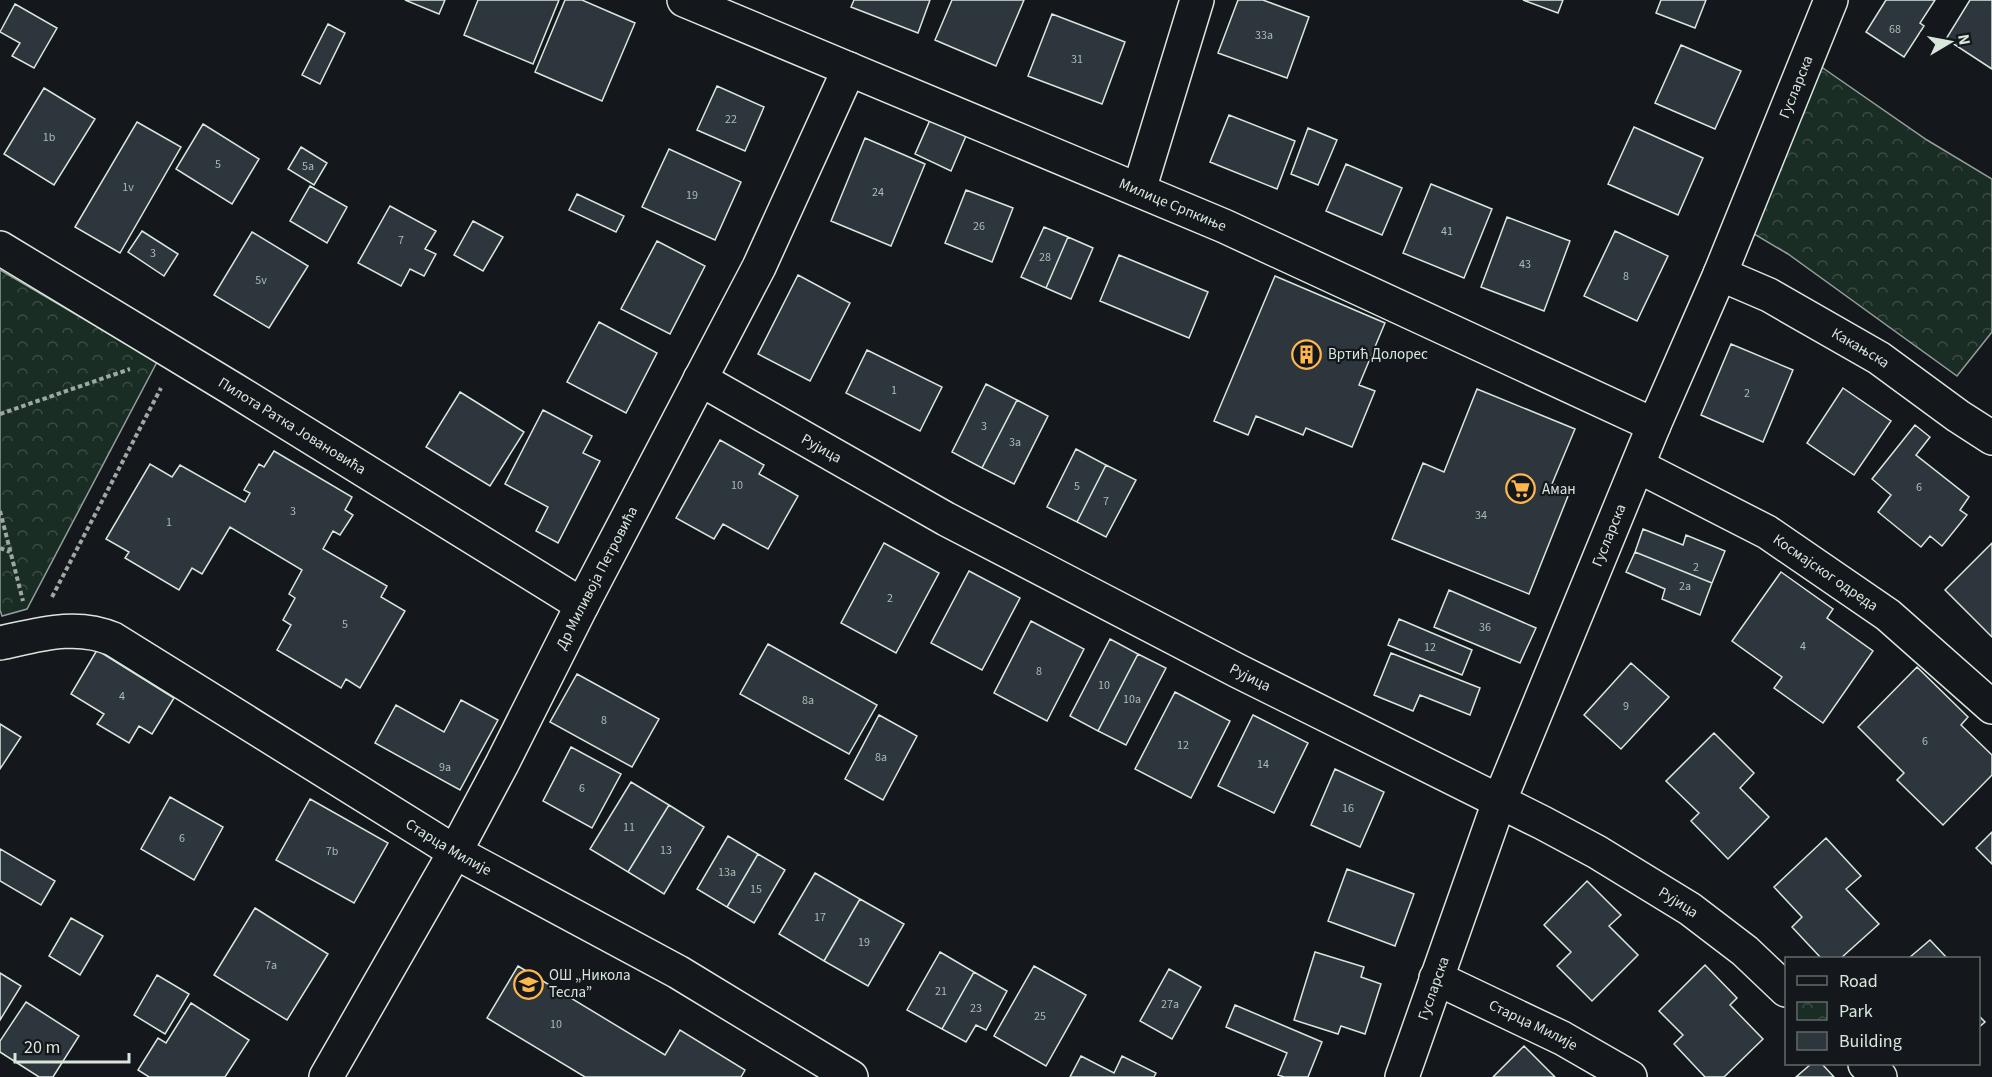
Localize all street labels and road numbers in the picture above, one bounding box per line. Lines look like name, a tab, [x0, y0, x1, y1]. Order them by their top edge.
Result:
street label: Гусларска	[1774, 52, 1818, 122]
street label: Милице Српкиње	[1116, 173, 1230, 237]
street label: Какањска	[1827, 323, 1894, 373]
street label: Пилота Ратка Јовановића	[214, 372, 370, 480]
street label: Рујица	[797, 429, 846, 469]
street label: Гусларска	[1587, 501, 1631, 570]
street label: Др Миливоја Петровића	[551, 502, 643, 653]
street label: Космајског одреда	[1769, 529, 1882, 616]
street label: Рујица	[1226, 658, 1274, 697]
street label: Старца Милије	[401, 814, 495, 881]
street label: Рујица	[1654, 882, 1703, 923]
street label: Гусларска	[1413, 954, 1455, 1023]
street label: Старца Милије	[1485, 995, 1582, 1056]

